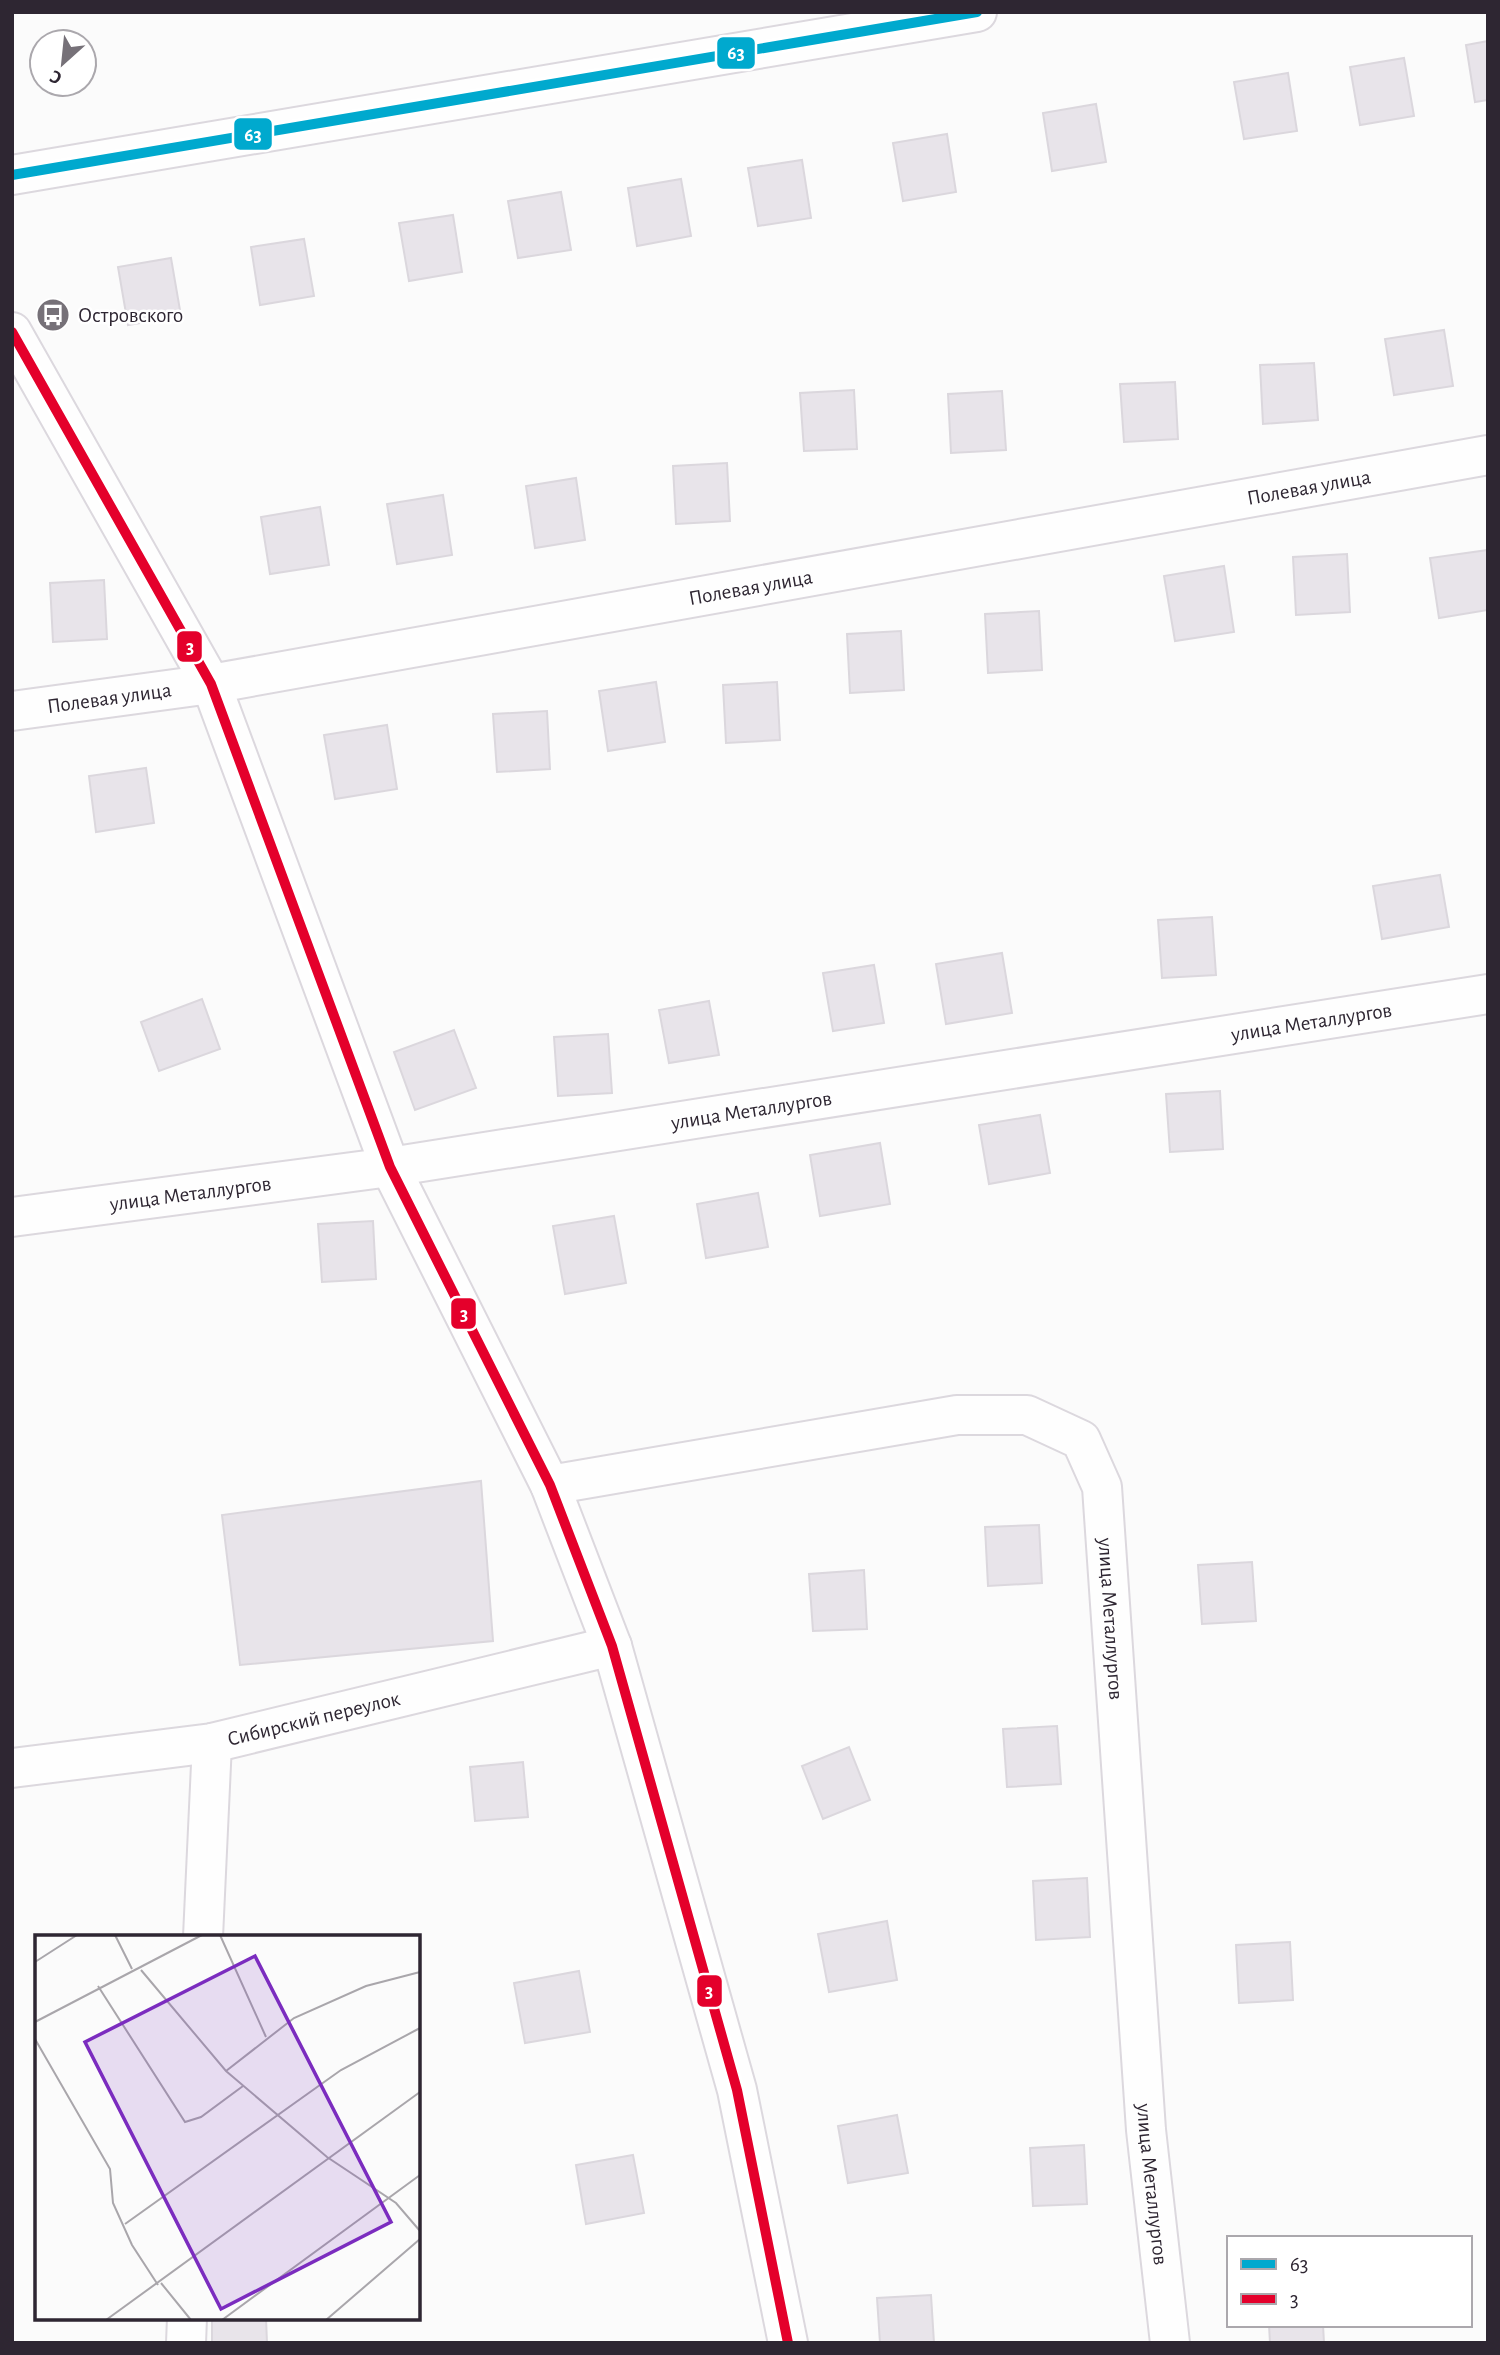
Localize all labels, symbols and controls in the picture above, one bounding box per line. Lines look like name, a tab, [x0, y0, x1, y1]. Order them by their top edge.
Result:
north arrow	[28, 28, 98, 98]
line badge: 63	[716, 36, 756, 70]
text: 63	[727, 44, 745, 63]
text: С	[47, 66, 65, 88]
line badge: 63	[233, 117, 273, 151]
text: 63	[244, 126, 262, 145]
bus stop icon: Островского	[34, 296, 72, 334]
place label: Островского	[78, 305, 183, 326]
street label: Полевая улица	[1245, 466, 1373, 509]
street label: Полевая улица	[687, 566, 815, 609]
line badge: 3	[176, 630, 203, 663]
text: 3	[186, 638, 194, 657]
street label: Полевая улица	[46, 679, 173, 717]
street label: улица Металлургов	[1229, 999, 1393, 1045]
street label: улица Металлургов	[669, 1088, 833, 1134]
street label: улица Металлургов	[108, 1173, 272, 1215]
line badge: 3	[450, 1297, 477, 1330]
text: 3	[460, 1305, 468, 1324]
street label: улица Металлургов	[1094, 1536, 1127, 1700]
street label: Сибирский переулок	[225, 1688, 402, 1750]
inset map	[35, 1935, 420, 2320]
line badge: 3	[696, 1974, 723, 2008]
text: 3	[705, 1982, 713, 2001]
street label: улица Металлургов	[1133, 2102, 1171, 2266]
legend	[1227, 2236, 1472, 2327]
text: 63	[1290, 2254, 1309, 2275]
text: 3	[1290, 2289, 1299, 2310]

